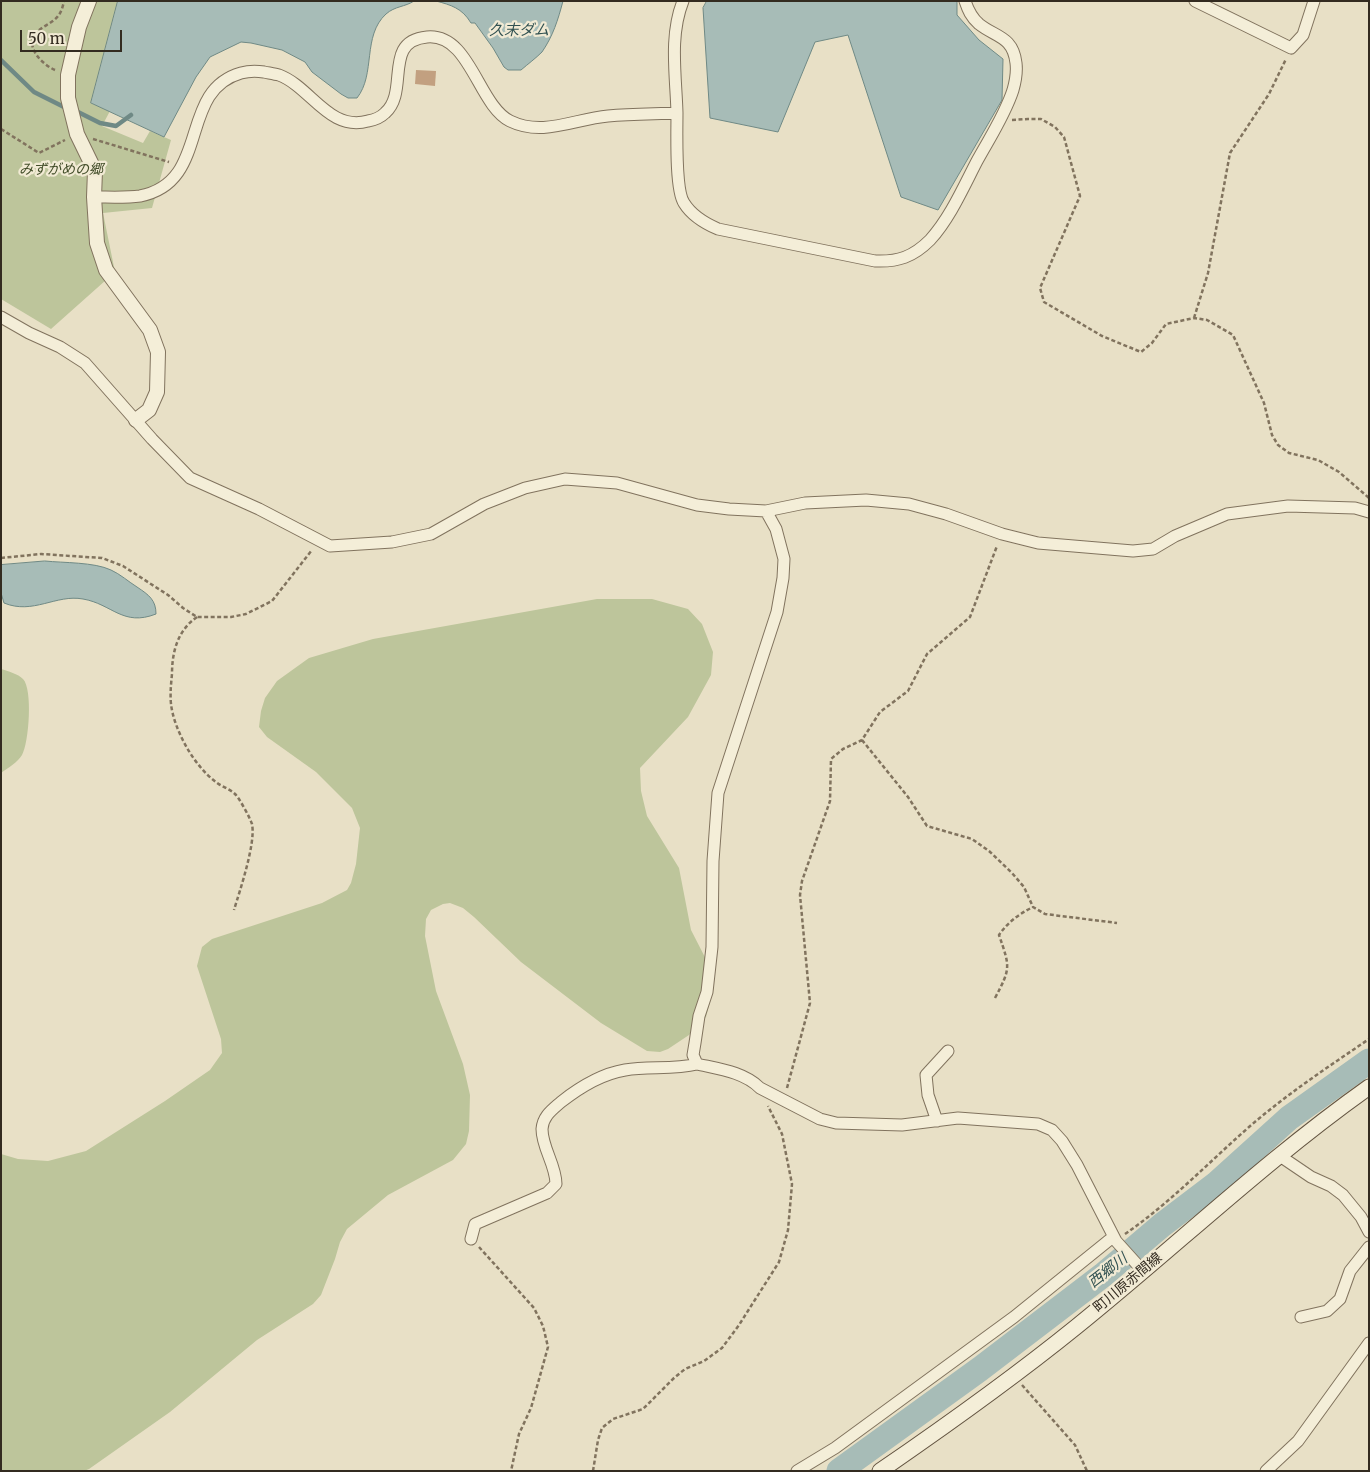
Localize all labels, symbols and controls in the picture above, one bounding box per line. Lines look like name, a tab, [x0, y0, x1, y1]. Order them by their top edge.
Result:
scale bar	[22, 20, 125, 52]
water label: 久末ダム	[489, 22, 549, 40]
text: 50 m	[28, 29, 65, 48]
park label: みずがめの郷	[19, 162, 103, 178]
water label: 西郷川	[1085, 1250, 1131, 1292]
street label: 町川原赤間線	[1090, 1250, 1166, 1316]

